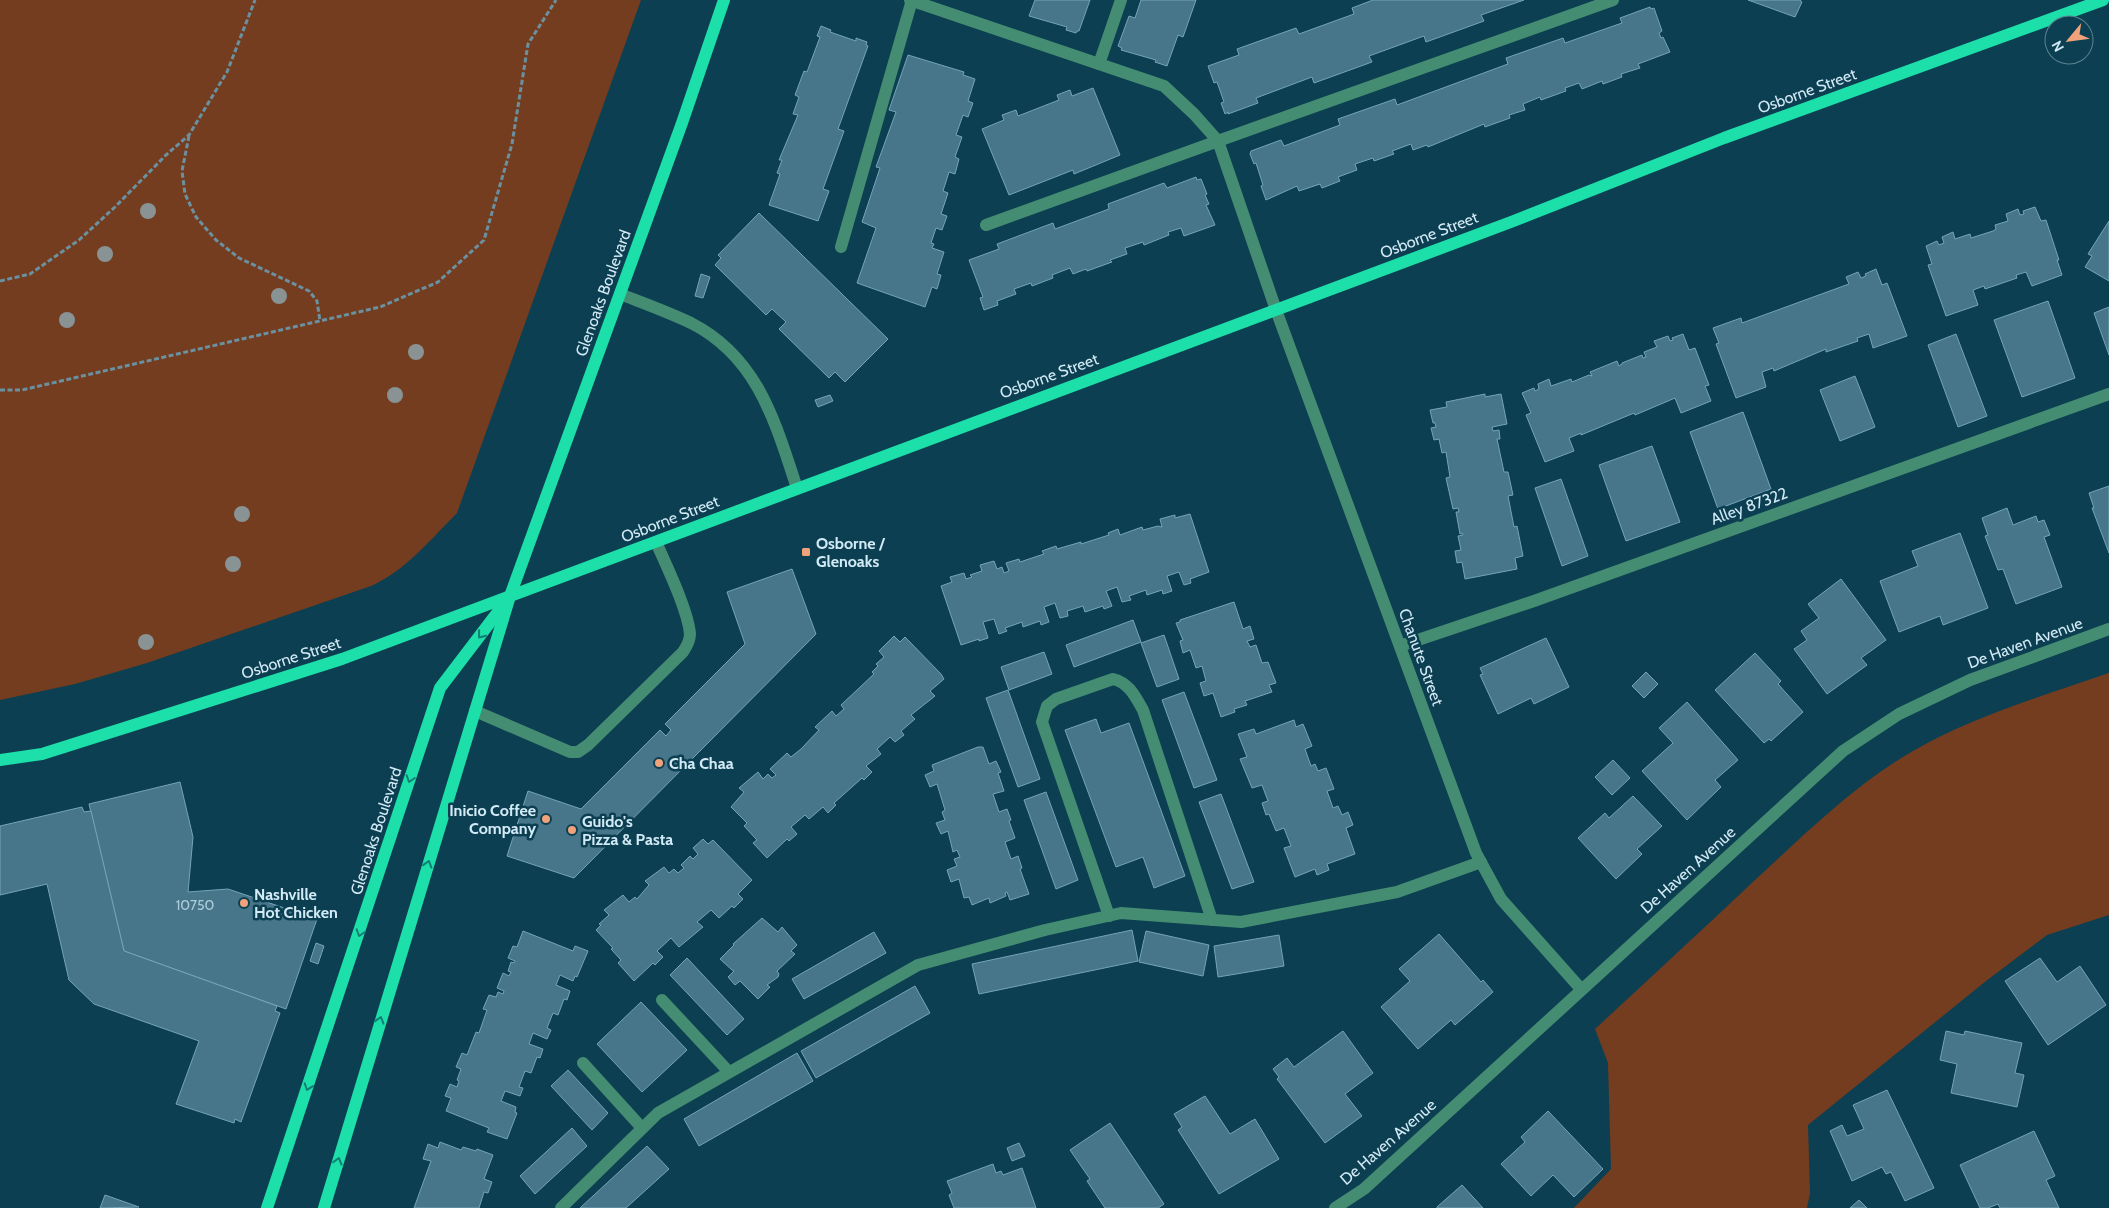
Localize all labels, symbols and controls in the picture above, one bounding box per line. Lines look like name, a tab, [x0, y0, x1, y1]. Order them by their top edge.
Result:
north arrow	[2044, 15, 2094, 65]
text: N	[2047, 38, 2068, 55]
street label: Osborne Street	[1755, 64, 1859, 118]
street label: Osborne Street	[1377, 207, 1481, 262]
street label: Glenoaks Boulevard	[571, 227, 635, 359]
street label: Osborne Street	[997, 349, 1101, 403]
street label: Alley 87322	[1708, 483, 1790, 529]
street label: Osborne Street	[618, 491, 722, 546]
place label: Osborne / Glenoaks	[816, 534, 886, 571]
marker: Osborne / Glenoaks	[800, 546, 812, 558]
street label: Chanute Street	[1395, 606, 1448, 709]
street label: De Haven Avenue	[1965, 613, 2085, 673]
one-way arrow	[478, 629, 486, 638]
street label: Osborne Street	[239, 633, 344, 683]
place label: Cha Chaa	[669, 754, 734, 773]
marker: Cha Chaa	[653, 757, 665, 769]
street label: Glenoaks Boulevard	[346, 765, 406, 897]
one-way arrow	[406, 774, 416, 783]
place label: Inicio Coffee Company	[449, 801, 536, 838]
place label: Guido's Pizza & Pasta	[582, 812, 673, 849]
marker: Inicio Coffee Company	[540, 813, 552, 825]
street label: De Haven Avenue	[1637, 822, 1739, 918]
marker: Guido's Pizza & Pasta	[566, 824, 578, 836]
one-way arrow	[422, 861, 432, 869]
place label: Nashville Hot Chicken	[254, 885, 338, 922]
house number: 10750	[176, 896, 215, 914]
marker: Nashville Hot Chicken	[238, 897, 250, 909]
one-way arrow	[355, 929, 365, 937]
one-way arrow	[375, 1016, 385, 1024]
one-way arrow	[303, 1083, 313, 1091]
street label: De Haven Avenue	[1336, 1095, 1440, 1189]
one-way arrow	[332, 1158, 342, 1166]

